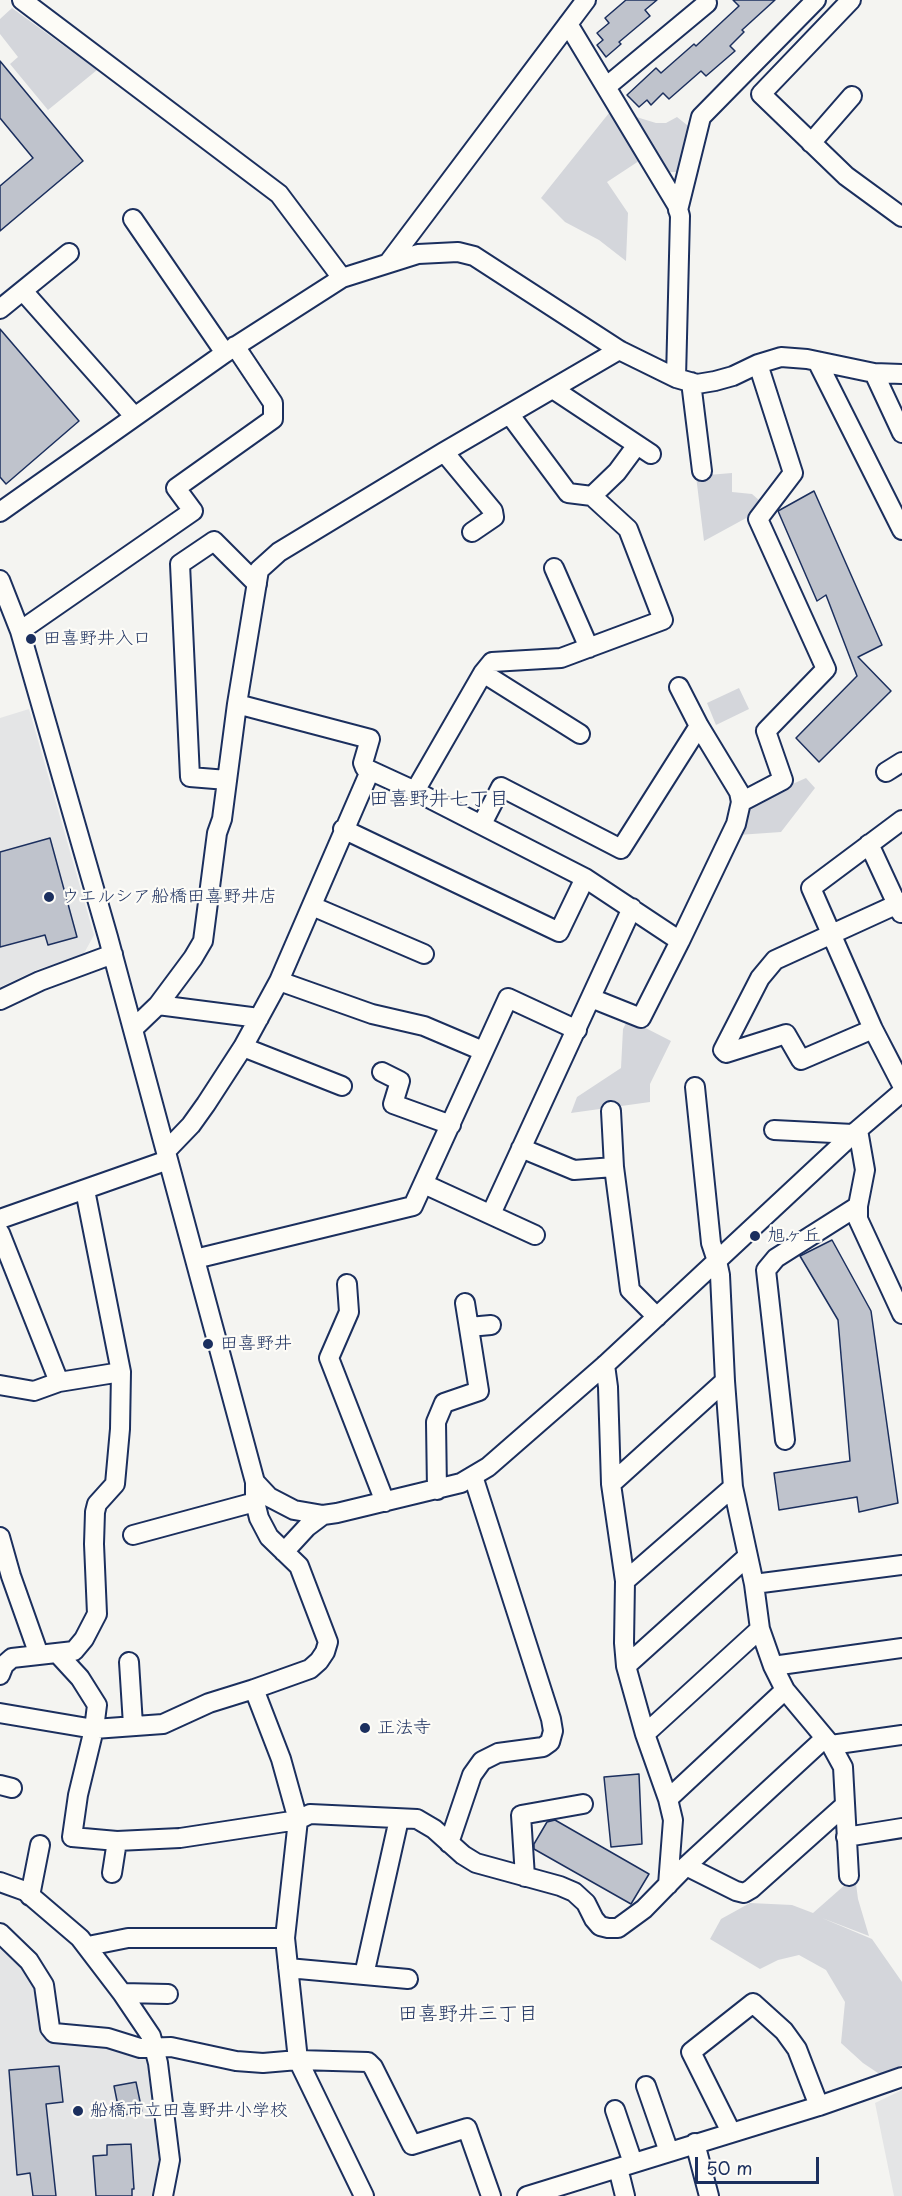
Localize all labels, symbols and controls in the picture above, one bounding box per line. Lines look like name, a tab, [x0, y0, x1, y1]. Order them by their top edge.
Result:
place label: 田喜野井入口	[43, 628, 151, 650]
marker: 田喜野井入口	[24, 632, 38, 646]
district label: 田喜野井七丁目	[369, 787, 509, 811]
place label: ウエルシア船橋田喜野井店	[61, 886, 277, 908]
marker: ウエルシア船橋田喜野井店	[42, 890, 56, 904]
place label: 旭ヶ丘	[767, 1225, 821, 1247]
marker: 旭ヶ丘	[748, 1229, 762, 1243]
place label: 田喜野井	[220, 1333, 292, 1355]
marker: 田喜野井	[201, 1337, 215, 1351]
place label: 正法寺	[377, 1717, 431, 1739]
marker: 正法寺	[358, 1721, 372, 1735]
district label: 田喜野井三丁目	[398, 2002, 538, 2026]
place label: 船橋市立田喜野井小学校	[90, 2100, 288, 2122]
marker: 船橋市立田喜野井小学校	[71, 2104, 85, 2118]
scale bar	[698, 2145, 822, 2183]
text: 50 m	[706, 2154, 753, 2181]

